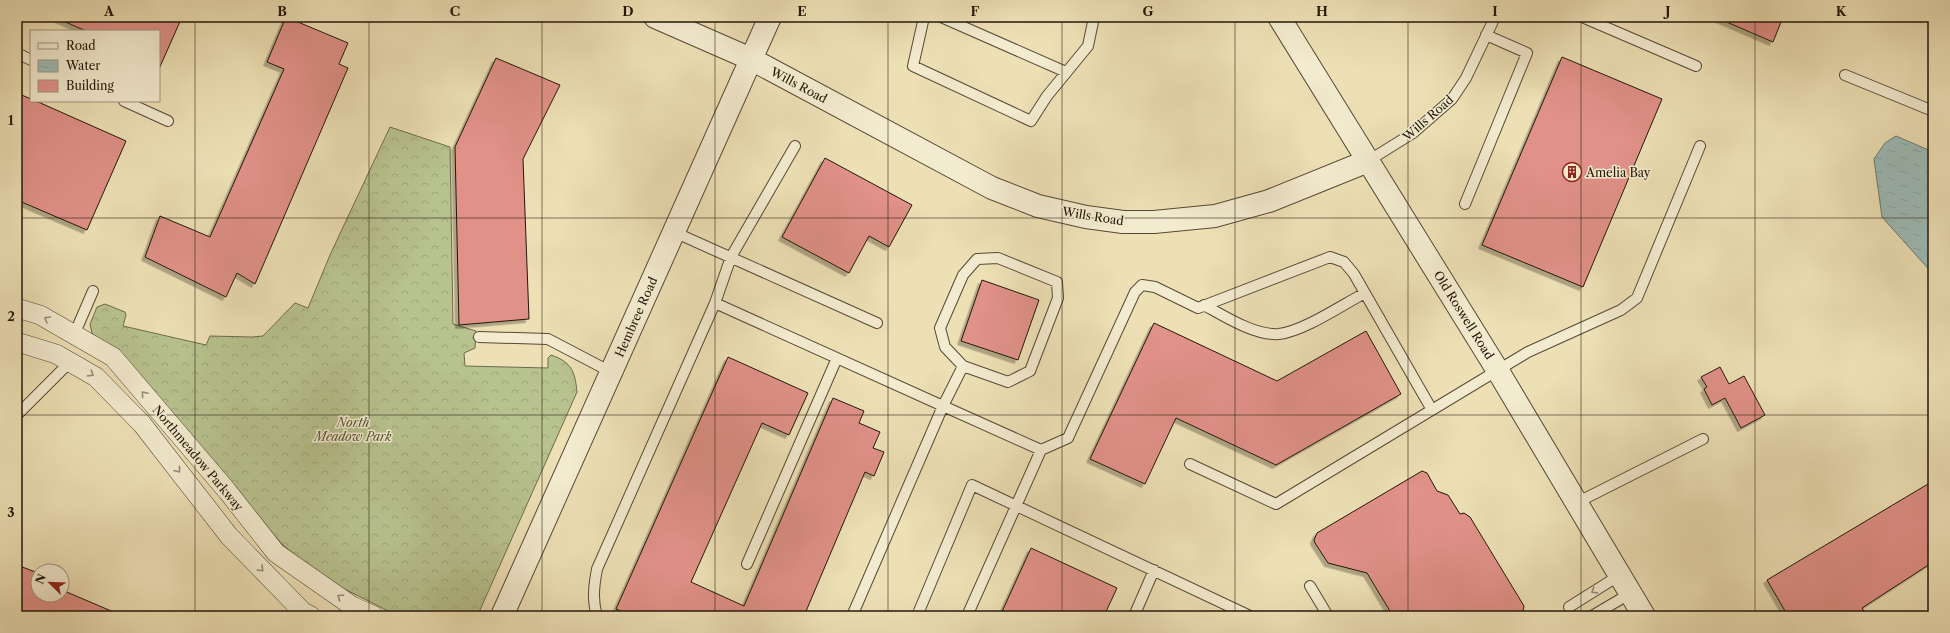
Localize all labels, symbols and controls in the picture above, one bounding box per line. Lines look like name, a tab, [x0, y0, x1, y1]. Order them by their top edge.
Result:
text: A	[103, 3, 115, 19]
text: B	[277, 3, 287, 19]
text: C	[450, 3, 460, 19]
text: D	[622, 3, 634, 19]
text: E	[797, 3, 807, 19]
text: F	[971, 3, 980, 19]
text: G	[1142, 3, 1154, 19]
text: H	[1316, 3, 1328, 19]
text: I	[1492, 3, 1498, 19]
text: J	[1663, 3, 1671, 19]
text: K	[1836, 3, 1847, 19]
legend	[30, 30, 160, 102]
text: Road	[66, 38, 96, 53]
text: Water	[65, 58, 100, 73]
street label: Wills Road	[767, 63, 831, 107]
text: Building	[66, 78, 114, 93]
street label: Wills Road	[1399, 92, 1457, 145]
text: 1	[8, 112, 14, 128]
building icon: Amelia Bay	[1561, 161, 1583, 183]
place label: Amelia Bay	[1585, 165, 1651, 180]
street label: Wills Road	[1060, 204, 1125, 228]
street label: Old Roswell Road	[1431, 268, 1498, 363]
street label: Hembree Road	[612, 274, 661, 359]
text: 2	[7, 308, 15, 324]
one-way arrow	[43, 316, 51, 323]
one-way arrow	[87, 369, 94, 377]
one-way arrow	[142, 391, 149, 399]
street label: Northmeadow Parkway	[149, 402, 247, 514]
park label: North Meadow Park	[312, 415, 392, 444]
one-way arrow	[173, 466, 180, 473]
text: 3	[7, 504, 15, 520]
north arrow	[30, 563, 70, 603]
one-way arrow	[256, 564, 264, 572]
text: N	[32, 572, 49, 586]
one-way arrow	[1591, 587, 1598, 594]
one-way arrow	[337, 595, 344, 602]

